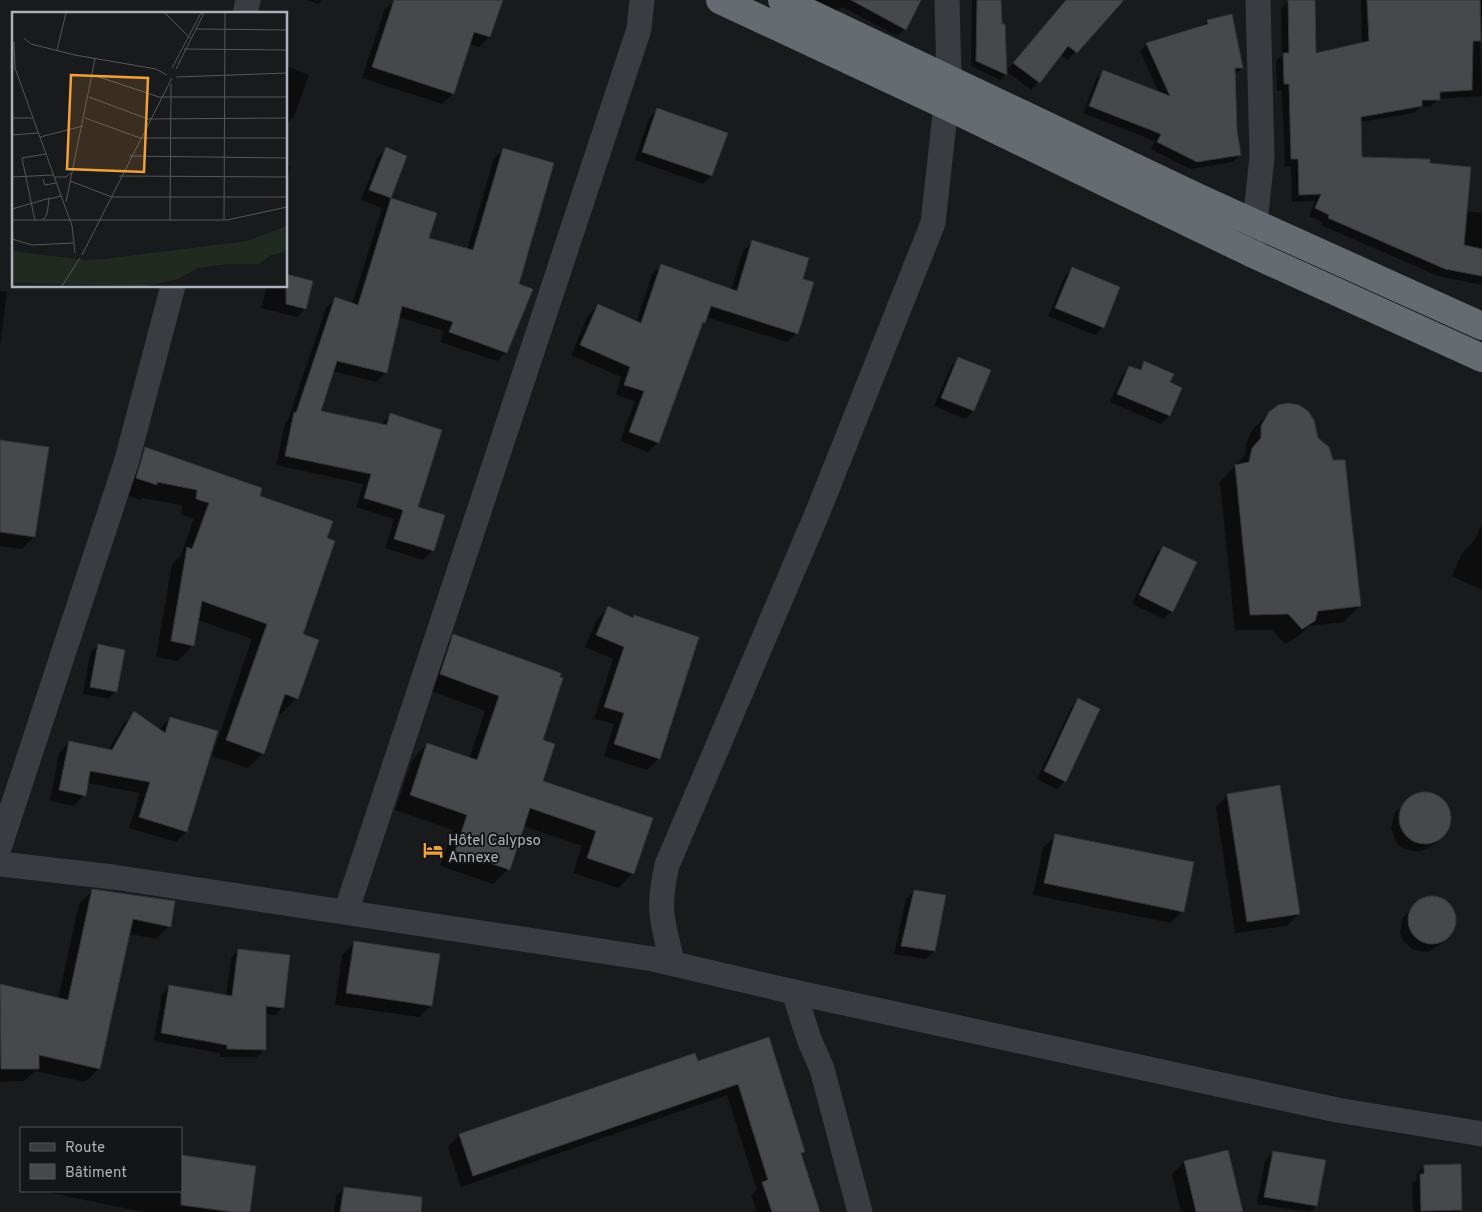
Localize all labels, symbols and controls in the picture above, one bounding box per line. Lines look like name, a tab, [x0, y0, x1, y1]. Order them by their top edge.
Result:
inset map	[12, 12, 288, 288]
place label: Hôtel Calypso Annexe	[448, 832, 541, 868]
hotel icon: Hôtel Calypso Annexe	[422, 839, 444, 861]
legend	[20, 1127, 182, 1192]
text: Route	[65, 1139, 105, 1158]
text: Bâtiment	[65, 1164, 127, 1183]

